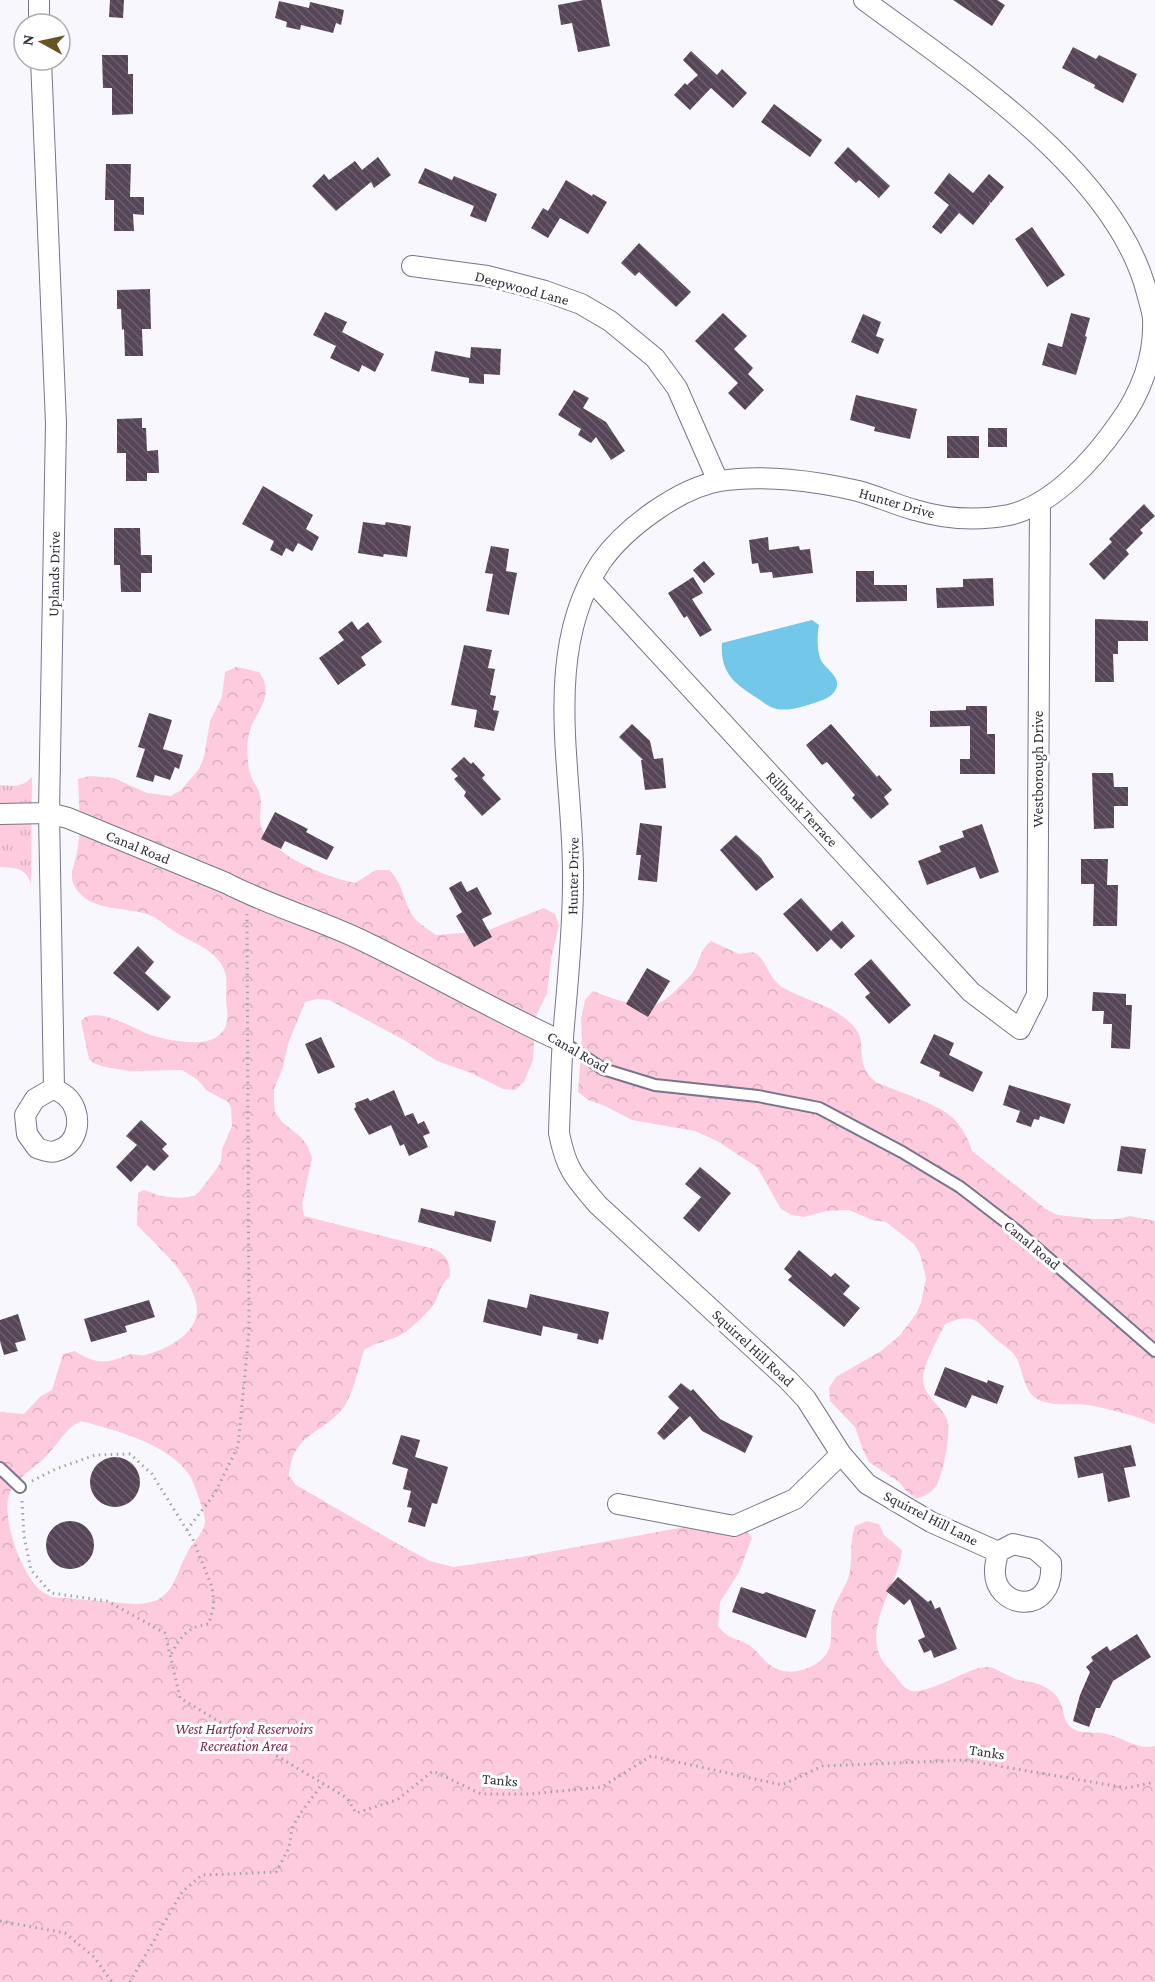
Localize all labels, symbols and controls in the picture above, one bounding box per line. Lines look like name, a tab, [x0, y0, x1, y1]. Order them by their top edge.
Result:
north arrow	[12, 12, 72, 72]
text: N	[18, 33, 37, 47]
street label: Deepwood Lane	[473, 268, 571, 309]
street label: Hunter Drive	[857, 485, 937, 522]
street label: Uplands Drive	[45, 531, 64, 617]
street label: Westborough Drive	[1030, 710, 1047, 827]
street label: Rillbank Terrace	[763, 768, 841, 850]
street label: Canal Road	[104, 827, 173, 867]
street label: Hunter Drive	[564, 836, 582, 915]
street label: Canal Road	[545, 1028, 611, 1076]
street label: Canal Road	[1001, 1217, 1063, 1273]
street label: Squirrel Hill Road	[708, 1306, 797, 1391]
street label: Squirrel Hill Lane	[881, 1487, 981, 1550]
park label: West Hartford Reservoirs Recreation Area	[175, 1721, 313, 1754]
street label: Tanks	[968, 1741, 1006, 1763]
street label: Tanks	[482, 1770, 519, 1790]

